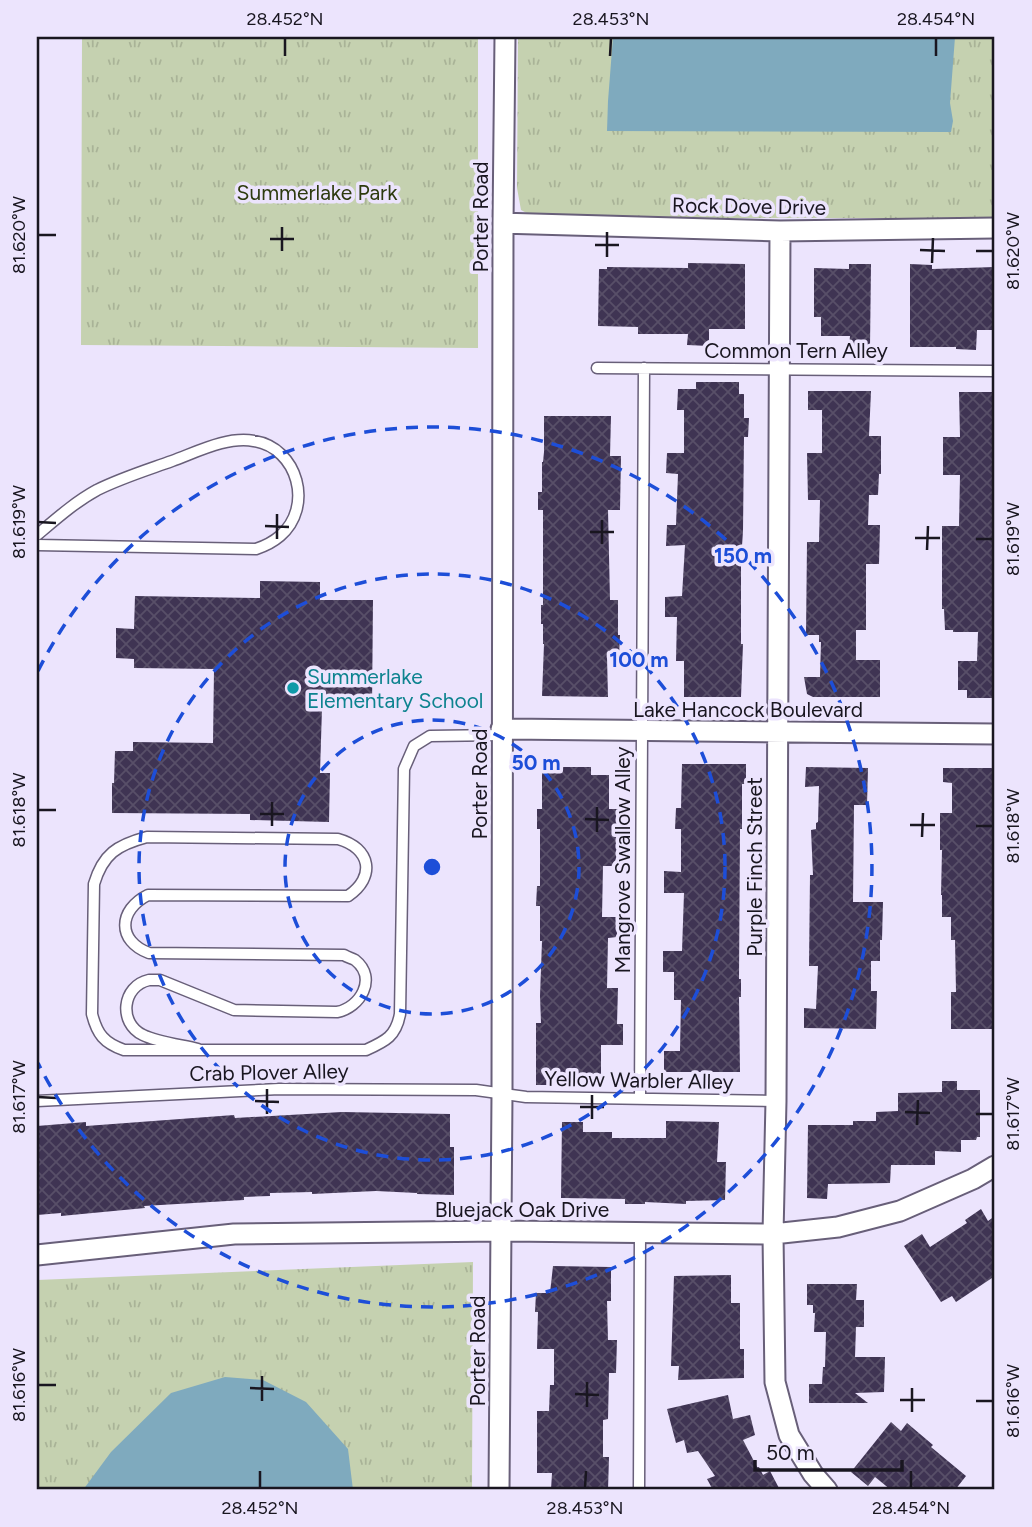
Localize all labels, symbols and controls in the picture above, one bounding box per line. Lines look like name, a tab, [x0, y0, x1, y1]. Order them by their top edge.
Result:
text: 28.452°N	[246, 8, 324, 30]
text: 28.453°N	[573, 8, 649, 30]
text: 28.454°N	[897, 8, 975, 30]
street label: Porter Road	[468, 161, 493, 273]
park label: Summerlake Park	[237, 180, 398, 205]
street label: Rock Dove Drive	[672, 192, 826, 220]
text: 81.620°W	[8, 195, 30, 274]
text: 81.620°W	[1002, 211, 1024, 290]
street label: Common Tern Alley	[704, 338, 888, 363]
text: 81.619°W	[8, 484, 30, 559]
text: 81.619°W	[1002, 501, 1024, 576]
text: 150 m	[714, 543, 772, 568]
text: 100 m	[609, 647, 669, 672]
place label: Summerlake Elementary School	[307, 664, 483, 713]
marker: Summerlake Elementary School	[285, 680, 301, 696]
street label: Lake Hancock Boulevard	[633, 697, 863, 722]
street label: Porter Road	[467, 728, 492, 840]
street label: Mangrove Swallow Alley	[610, 746, 635, 974]
text: 50 m	[511, 750, 561, 775]
text: 81.618°W	[8, 772, 30, 847]
street label: Purple Finch Street	[742, 777, 767, 957]
text: 81.618°W	[1002, 788, 1024, 863]
centre of rings	[420, 855, 444, 879]
street label: Crab Plover Alley	[189, 1058, 349, 1086]
text: 81.617°W	[8, 1060, 30, 1134]
street label: Yellow Warbler Alley	[544, 1066, 734, 1094]
text: 81.617°W	[1002, 1077, 1024, 1151]
street label: Bluejack Oak Drive	[435, 1197, 609, 1222]
street label: Porter Road	[465, 1295, 490, 1407]
text: 81.616°W	[8, 1347, 30, 1422]
text: 81.616°W	[1002, 1363, 1024, 1438]
scale bar	[755, 1429, 902, 1473]
text: 50 m	[766, 1440, 815, 1465]
text: 28.452°N	[221, 1497, 299, 1519]
text: 28.453°N	[547, 1497, 623, 1519]
text: 28.454°N	[872, 1497, 950, 1519]

